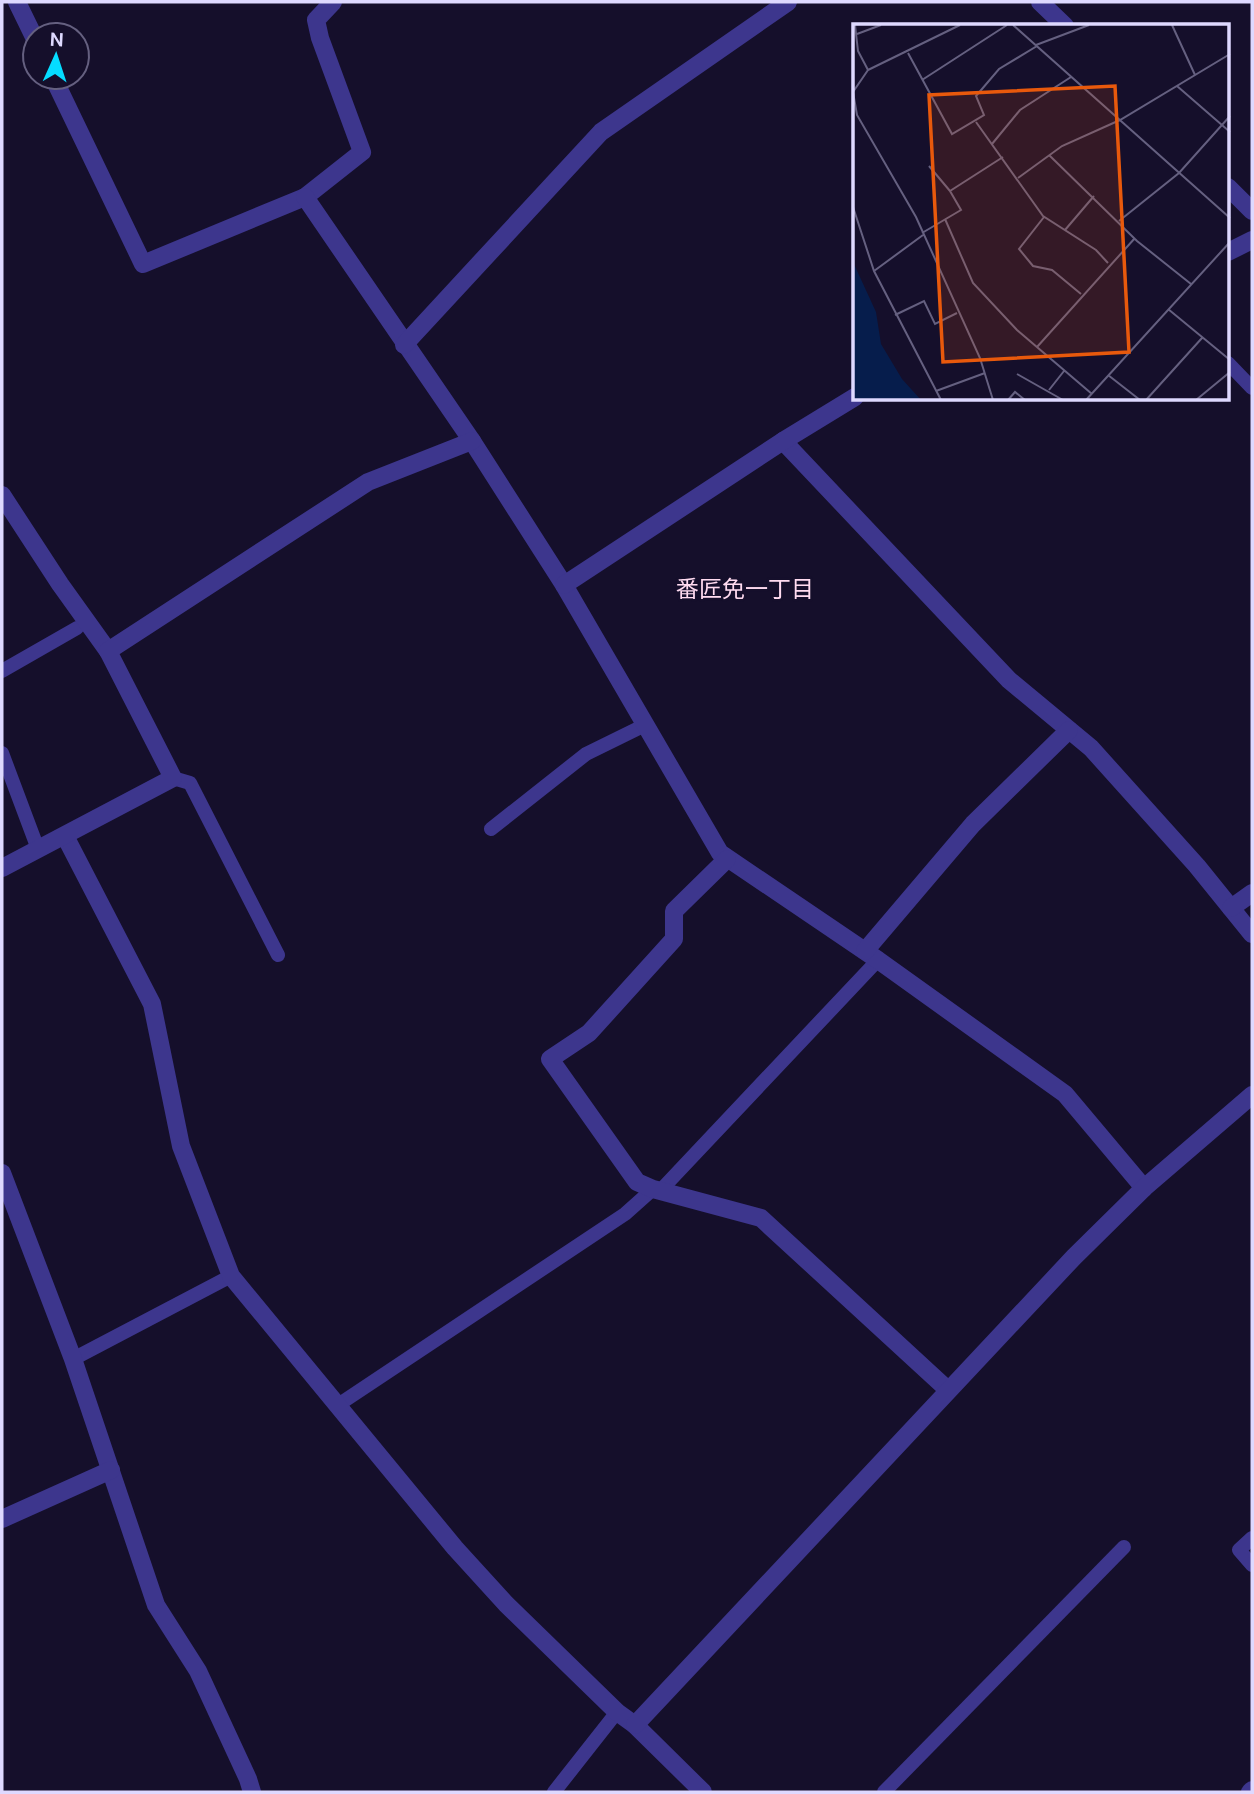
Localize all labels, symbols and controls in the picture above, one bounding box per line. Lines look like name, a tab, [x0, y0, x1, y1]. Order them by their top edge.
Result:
north arrow	[21, 21, 91, 91]
inset map	[853, 24, 1230, 401]
text: N	[49, 27, 64, 52]
district label: 番匠免一丁目	[676, 574, 814, 604]

